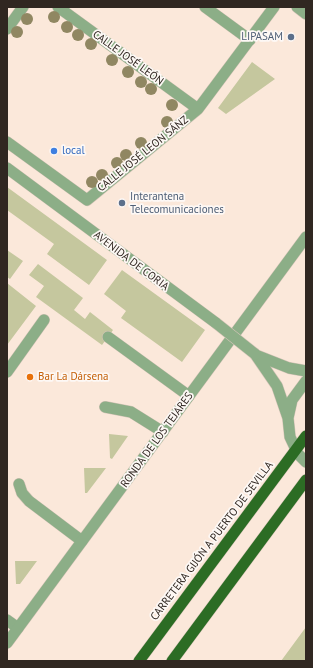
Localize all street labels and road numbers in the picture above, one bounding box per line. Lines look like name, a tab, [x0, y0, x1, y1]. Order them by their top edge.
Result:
street label: CALLE JOSÉ LEÓN	[90, 28, 166, 88]
street label: CALLE JOSÉ LEON SÁNZ	[95, 113, 191, 195]
street label: AVENIDA DE CORIA	[91, 228, 171, 294]
street label: RONDA DE LOS TEJARES	[118, 390, 196, 490]
street label: CARRETERA GIJÓN A PUERTO DE SEVILLA	[148, 459, 276, 623]

